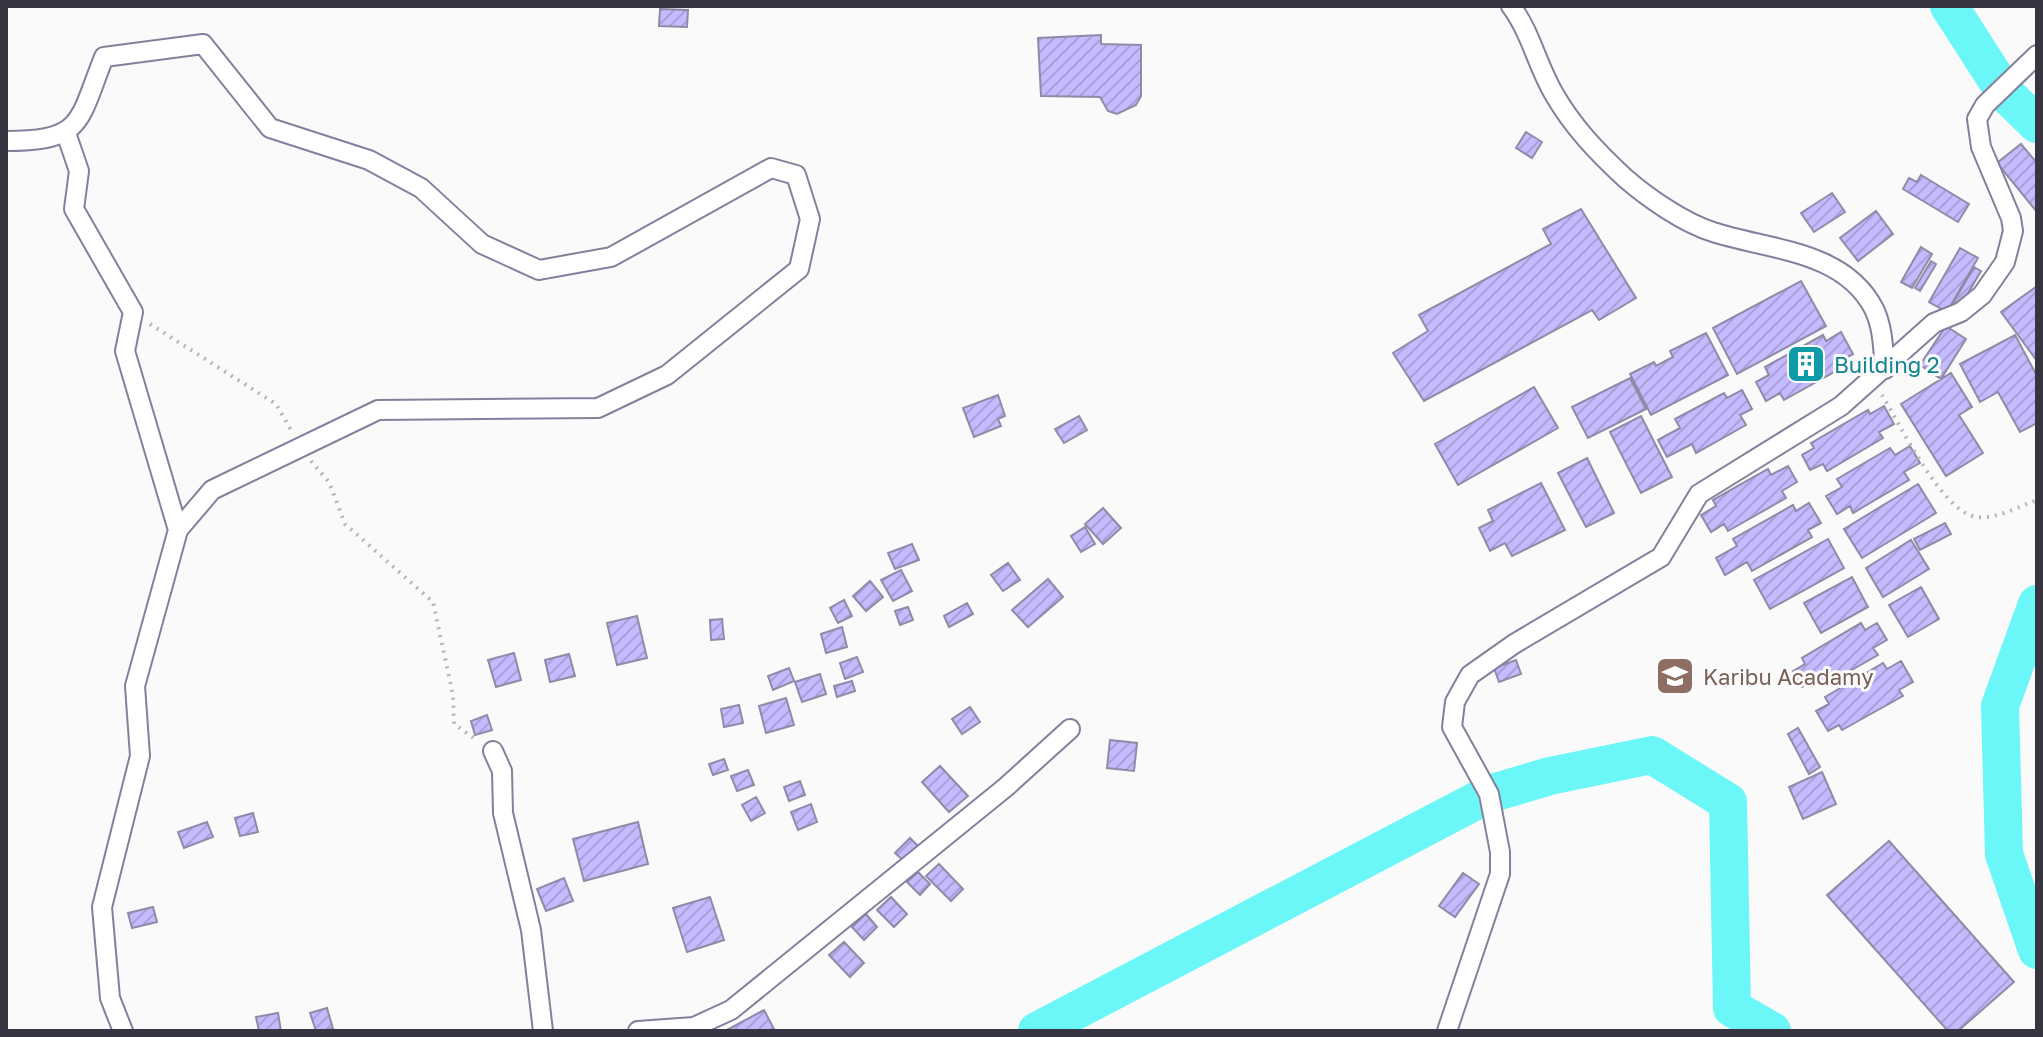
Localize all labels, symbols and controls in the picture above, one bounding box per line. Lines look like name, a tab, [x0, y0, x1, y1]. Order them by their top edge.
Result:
building icon: Building 2	[1785, 343, 1827, 385]
place label: Building 2	[1834, 351, 1940, 378]
school or university icon: Karibu Acadamy	[1654, 655, 1696, 697]
place label: Karibu Acadamy	[1703, 663, 1873, 690]

